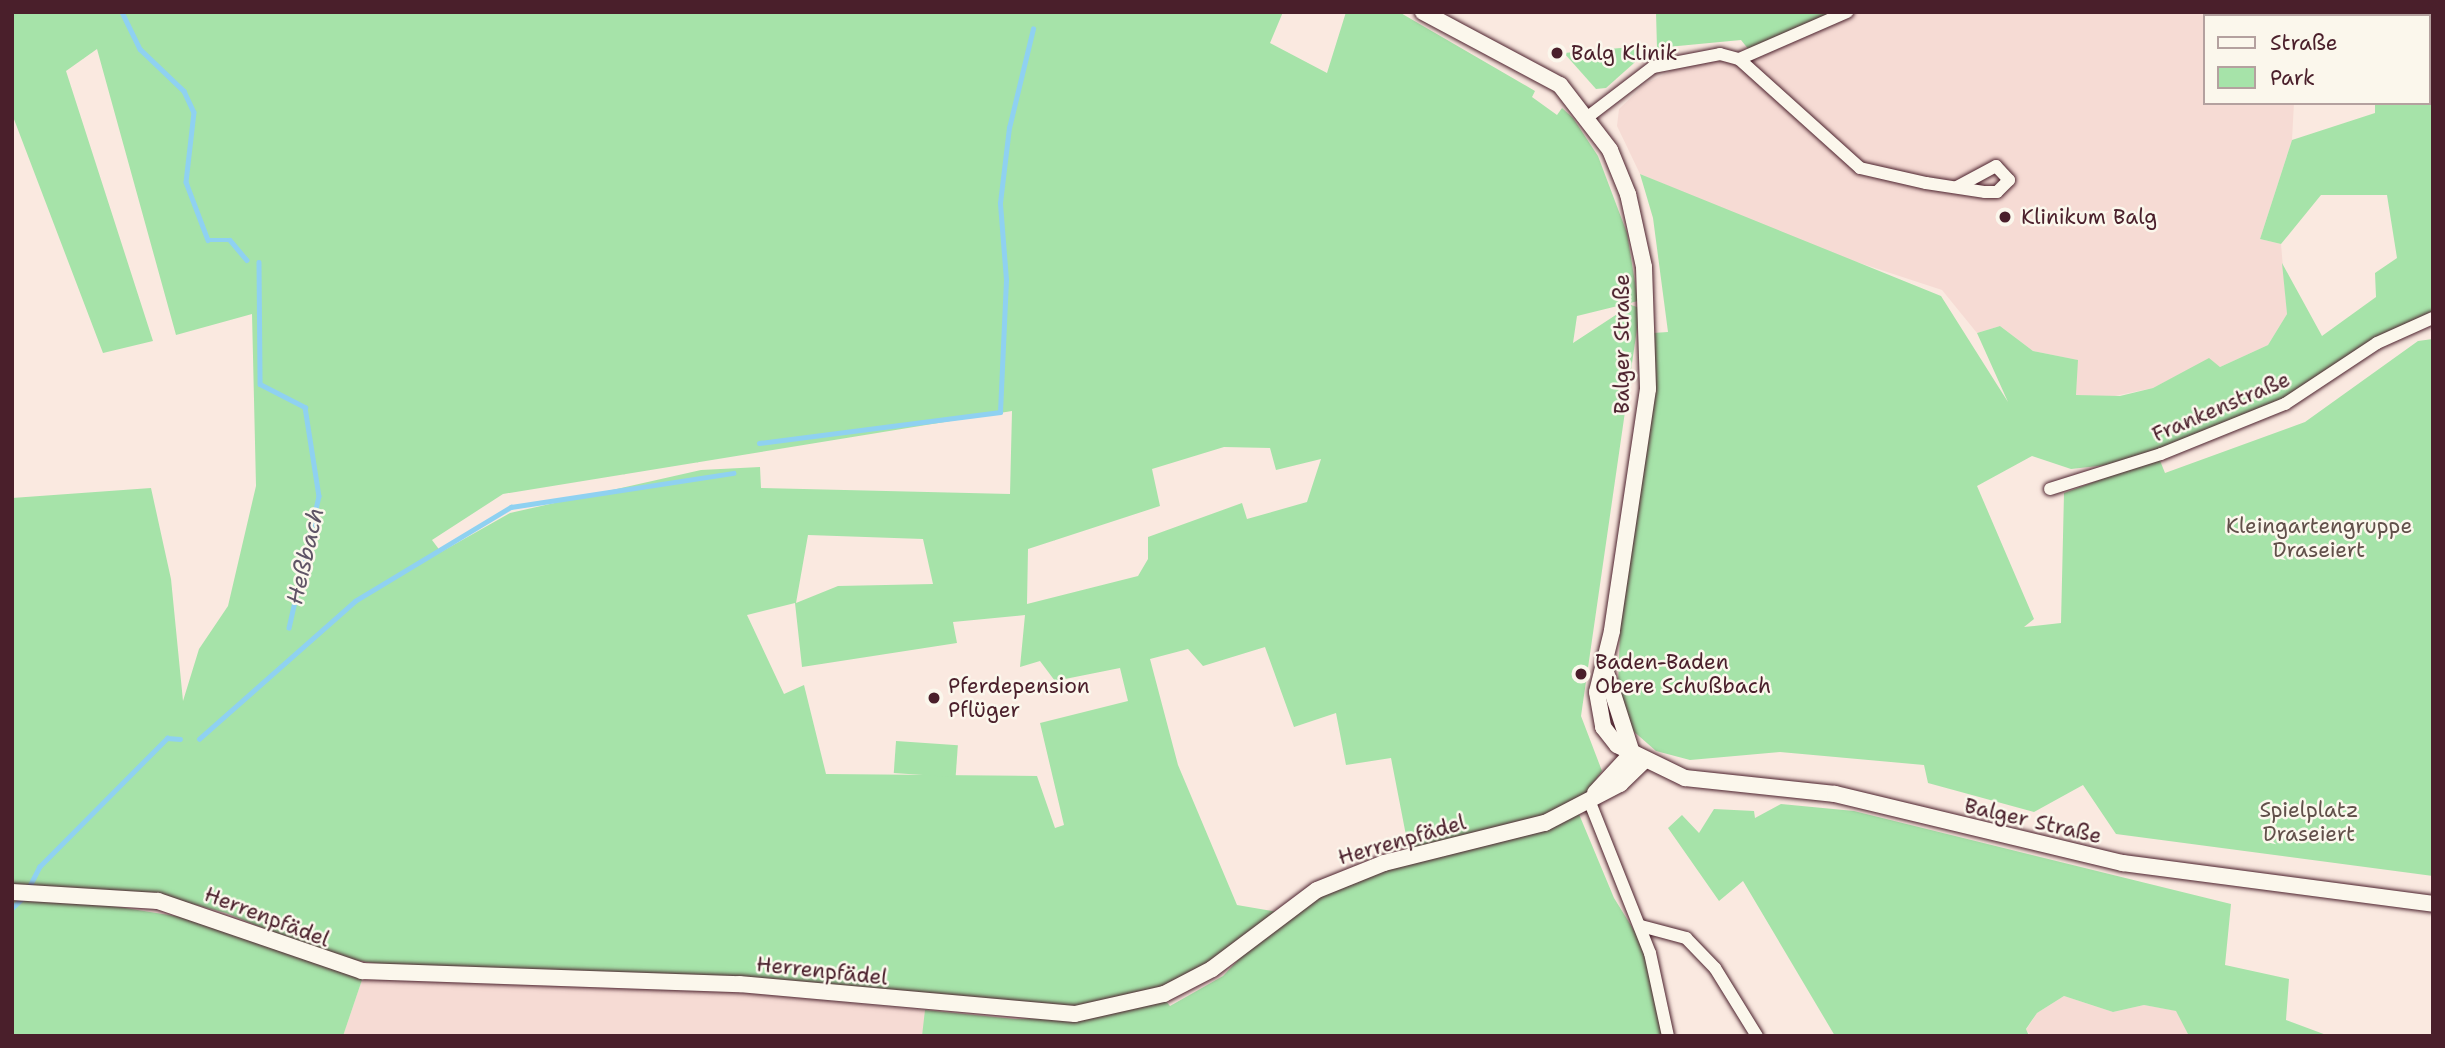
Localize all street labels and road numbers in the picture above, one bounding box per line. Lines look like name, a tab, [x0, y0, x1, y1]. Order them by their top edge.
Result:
street label: Balger Straße	[1609, 274, 1635, 414]
street label: Frankenstraße	[2148, 367, 2294, 447]
street label: Balger Straße	[1962, 793, 2104, 849]
street label: Herrenpfädel	[1335, 810, 1469, 870]
street label: Herrenpfädel	[201, 882, 333, 952]
street label: Herrenpfädel	[755, 952, 889, 990]

